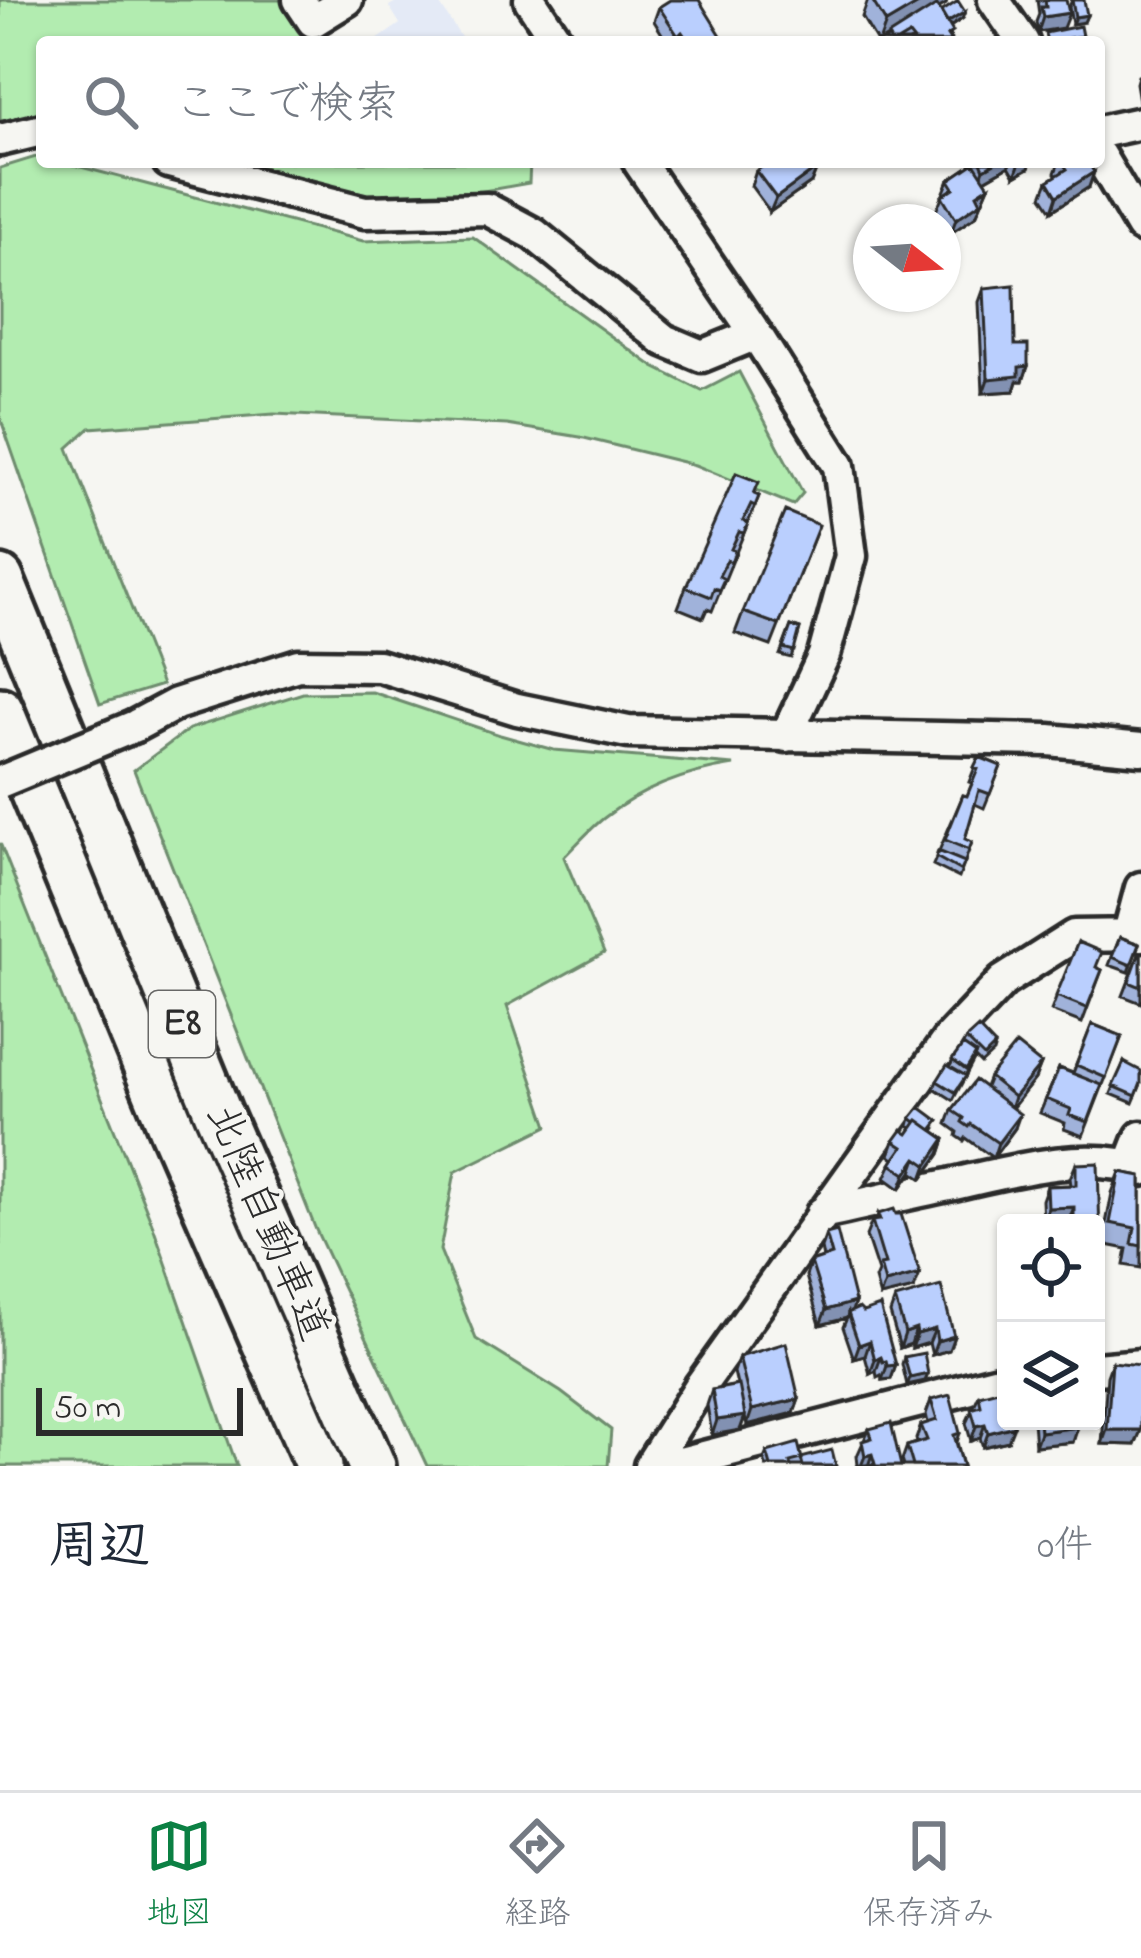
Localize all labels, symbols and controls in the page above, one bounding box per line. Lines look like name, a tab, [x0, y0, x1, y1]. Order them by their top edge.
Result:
search box	[36, 36, 1105, 168]
icon: search	[78, 69, 144, 135]
text: ここで検索	[174, 73, 399, 139]
north arrow	[853, 204, 961, 312]
road number: E8	[149, 991, 215, 1057]
street label: 北陸自動車道	[189, 1095, 343, 1351]
map controls	[997, 1214, 1105, 1430]
button: locate	[997, 1214, 1105, 1322]
button: layers	[997, 1322, 1105, 1430]
scale bar	[36, 1382, 243, 1435]
text: 50 m	[54, 1385, 121, 1433]
text: 周辺	[48, 1511, 150, 1586]
text: 0件	[1037, 1519, 1093, 1576]
tab: 地図	[146, 1813, 212, 1939]
tab: 経路	[504, 1813, 570, 1939]
tab: 保存済み	[863, 1813, 995, 1939]

